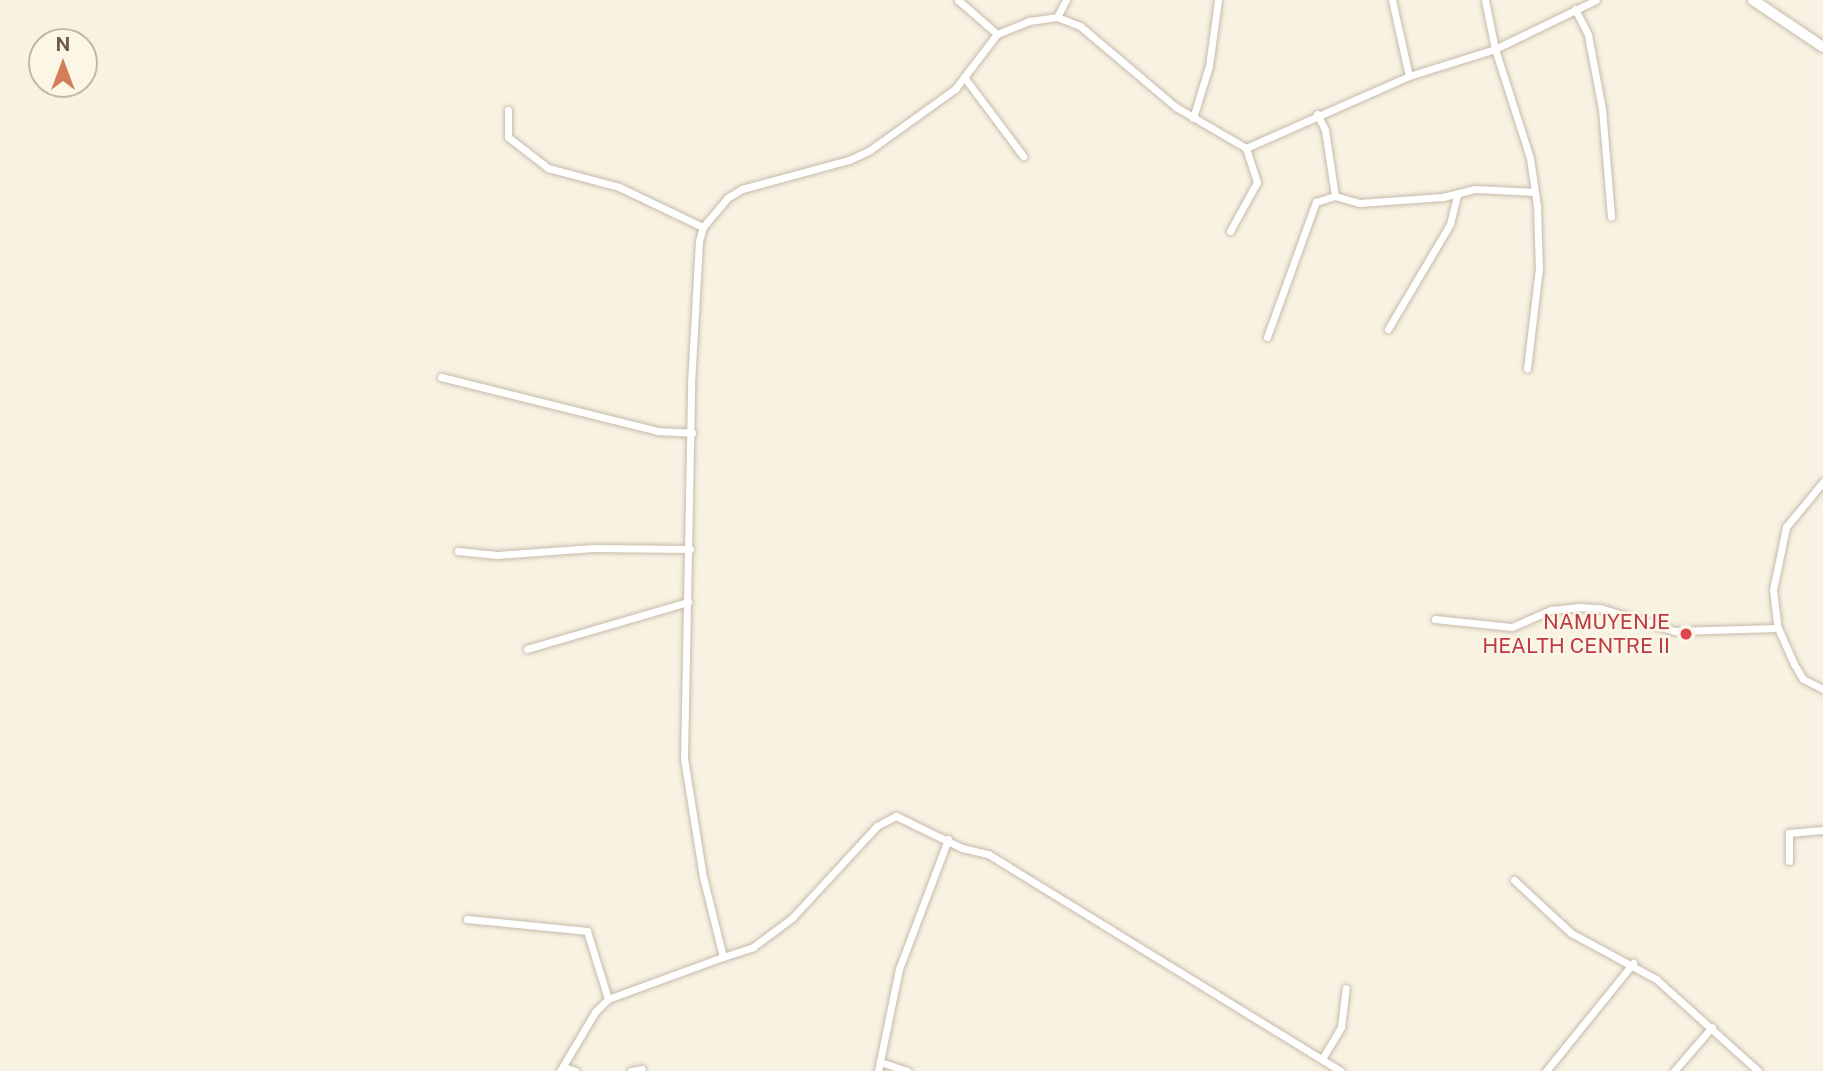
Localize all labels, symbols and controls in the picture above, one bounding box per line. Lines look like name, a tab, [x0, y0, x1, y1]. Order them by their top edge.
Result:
north arrow	[28, 28, 98, 98]
text: N	[56, 33, 70, 55]
place label: NAMUYENJE HEALTH CENTRE II	[1482, 609, 1670, 659]
marker: NAMUYENJE HEALTH CENTRE II	[1676, 624, 1696, 644]

